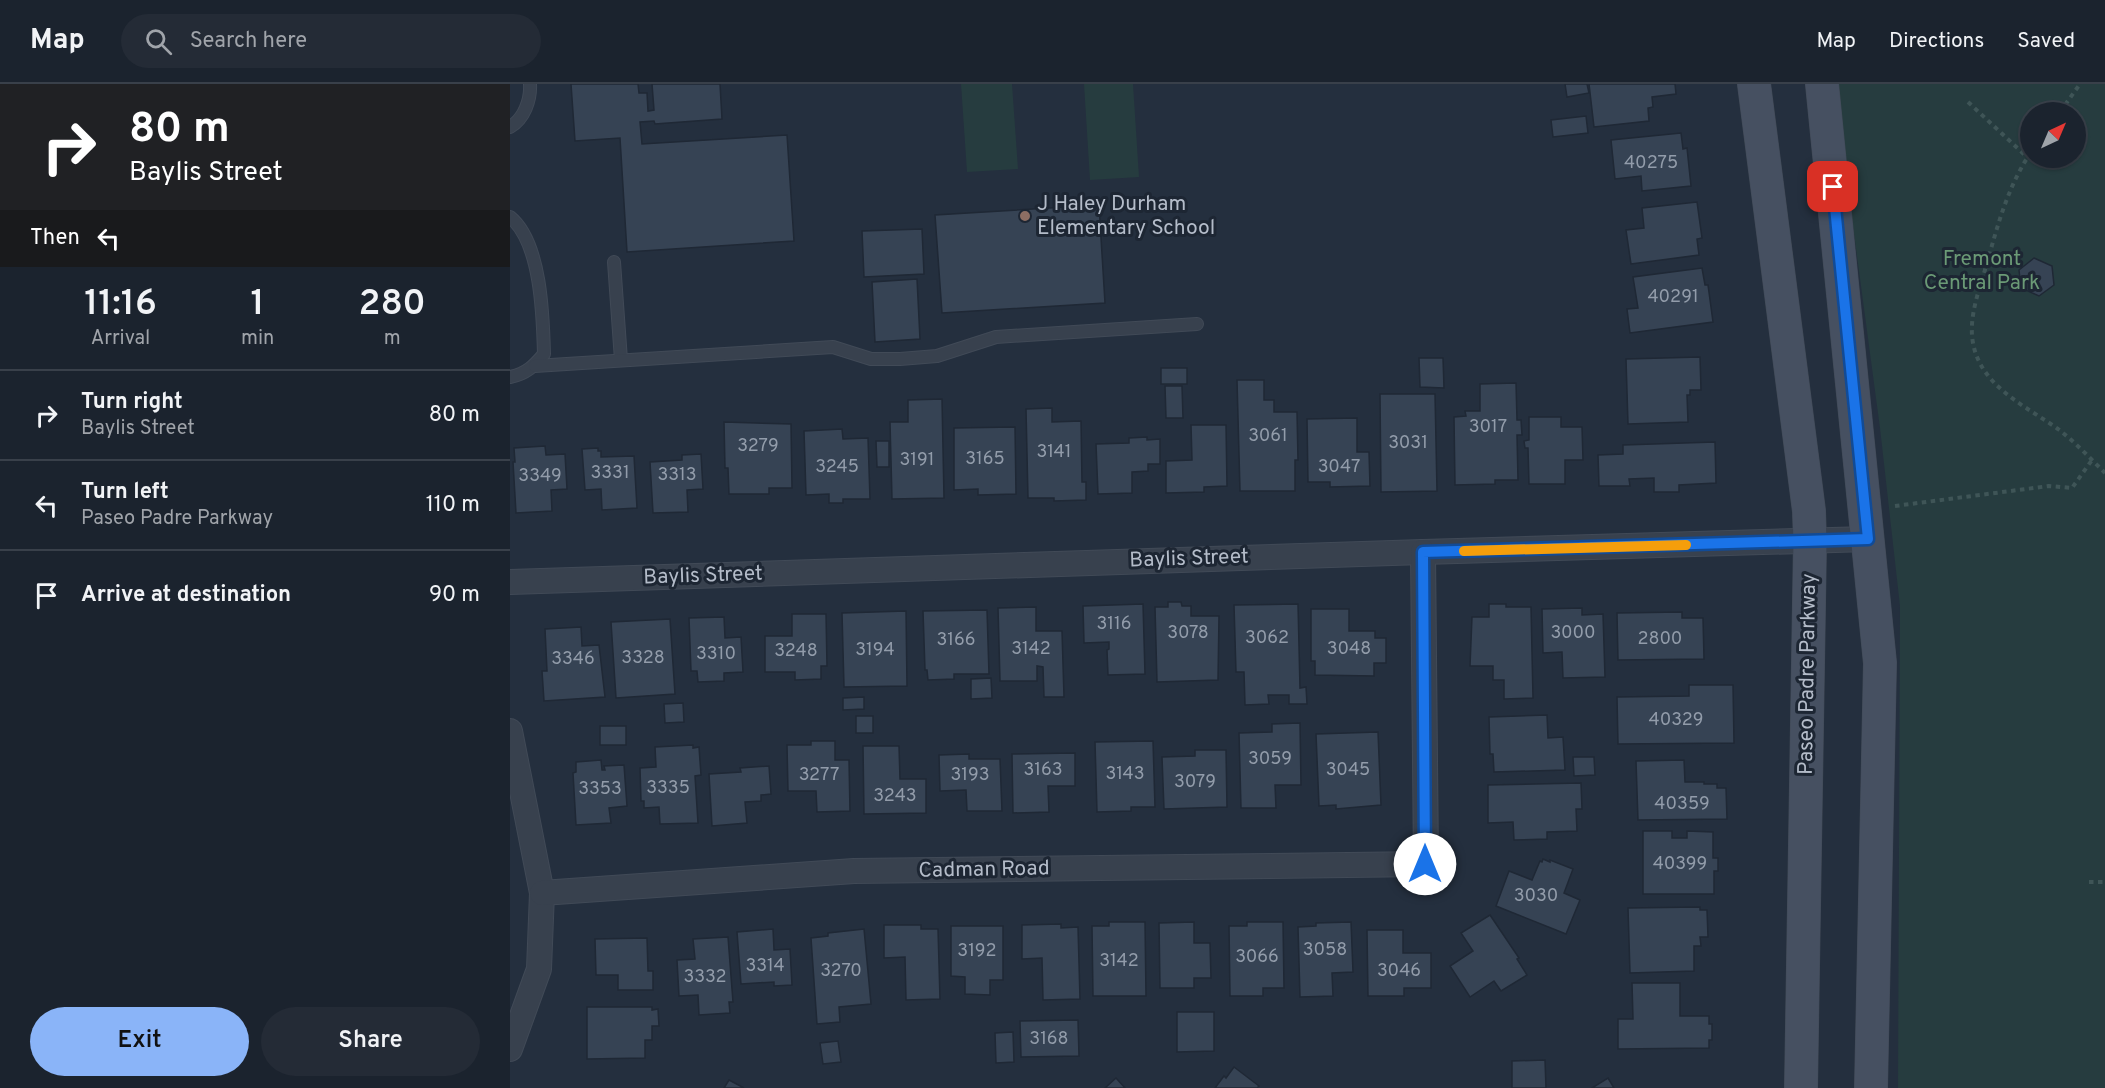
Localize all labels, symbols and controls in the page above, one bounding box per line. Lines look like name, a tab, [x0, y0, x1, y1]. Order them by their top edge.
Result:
search box	[121, 14, 541, 68]
text: Map	[30, 23, 85, 59]
icon: search	[142, 25, 175, 58]
text: Search here	[190, 28, 307, 55]
text: Map	[1816, 28, 1856, 55]
text: Directions	[1889, 28, 1984, 55]
text: Saved	[2017, 28, 2075, 55]
north arrow	[2020, 102, 2086, 168]
map controls	[2020, 102, 2086, 168]
text: 80 m	[129, 104, 230, 157]
icon: right	[30, 108, 108, 186]
house number: 40275	[1624, 152, 1678, 175]
text: Baylis Street	[129, 156, 283, 190]
pin	[1807, 161, 1858, 212]
icon: arrive	[1816, 170, 1849, 203]
place label: J Haley Durham Elementary School	[1037, 191, 1215, 242]
marker: J Haley Durham Elementary School	[1018, 209, 1032, 223]
icon: left	[92, 222, 125, 255]
text: Then	[30, 225, 80, 252]
park label: Fremont Central Park	[1924, 246, 2040, 297]
text: 11:16	[84, 282, 157, 328]
text: 1	[251, 282, 265, 328]
text: 280	[358, 282, 426, 328]
house number: 40291	[1647, 286, 1699, 309]
text: Arrival	[91, 326, 150, 352]
text: min	[241, 326, 274, 352]
text: m	[384, 326, 401, 352]
text: Turn right	[81, 389, 183, 416]
icon: right	[30, 399, 63, 432]
text: 80 m	[429, 402, 480, 429]
text: Baylis Street	[81, 416, 195, 442]
house number: 3017	[1469, 416, 1507, 439]
house number: 3061	[1248, 425, 1288, 448]
house number: 3031	[1388, 432, 1428, 455]
house number: 3279	[737, 435, 779, 458]
house number: 3141	[1036, 441, 1072, 464]
house number: 3165	[965, 448, 1005, 471]
house number: 3191	[900, 449, 934, 472]
house number: 3245	[815, 456, 859, 479]
house number: 3047	[1318, 456, 1360, 479]
house number: 3331	[590, 462, 630, 485]
house number: 3313	[657, 464, 697, 487]
house number: 3349	[518, 465, 562, 488]
text: Turn left	[81, 479, 169, 506]
icon: left	[30, 489, 63, 522]
text: 110 m	[426, 492, 480, 519]
text: Paseo Padre Parkway	[81, 506, 273, 532]
street label: Baylis Street	[1129, 543, 1249, 575]
street label: Baylis Street	[643, 560, 763, 592]
street label: Paseo Padre Parkway	[1793, 573, 1823, 775]
icon: arrive	[30, 579, 63, 612]
text: Arrive at destination	[81, 582, 291, 609]
text: 90 m	[429, 582, 480, 609]
house number: 3116	[1097, 613, 1131, 636]
house number: 3078	[1167, 622, 1209, 645]
house number: 3000	[1550, 622, 1596, 645]
house number: 3062	[1245, 627, 1289, 650]
house number: 2800	[1638, 628, 1682, 651]
house number: 3166	[936, 629, 976, 652]
house number: 3142	[1011, 638, 1051, 661]
house number: 3048	[1327, 638, 1371, 661]
house number: 3194	[855, 639, 895, 662]
house number: 3248	[774, 640, 818, 663]
house number: 3310	[696, 643, 736, 666]
house number: 3328	[621, 647, 665, 670]
house number: 3346	[551, 648, 595, 671]
house number: 40329	[1649, 709, 1703, 732]
house number: 3059	[1248, 748, 1292, 771]
house number: 3163	[1023, 759, 1063, 782]
house number: 3045	[1326, 759, 1370, 782]
house number: 3143	[1105, 763, 1145, 786]
house number: 3277	[799, 764, 839, 787]
house number: 3193	[950, 764, 990, 787]
house number: 3079	[1174, 771, 1216, 794]
house number: 3335	[646, 777, 690, 800]
house number: 3353	[578, 778, 622, 801]
house number: 3243	[873, 785, 917, 808]
house number: 40359	[1654, 793, 1710, 816]
position arrow	[1393, 832, 1457, 896]
house number: 40399	[1653, 853, 1707, 876]
street label: Cadman Road	[918, 855, 1050, 885]
house number: 3030	[1514, 885, 1558, 908]
house number: 3058	[1303, 939, 1347, 962]
house number: 3192	[957, 940, 997, 963]
house number: 3066	[1235, 946, 1279, 969]
house number: 3142	[1099, 950, 1139, 973]
house number: 3314	[745, 955, 785, 978]
house number: 3270	[820, 960, 862, 983]
house number: 3046	[1377, 960, 1421, 983]
house number: 3332	[683, 966, 727, 989]
button: Exit	[30, 1007, 249, 1076]
button: Share	[261, 1007, 480, 1076]
house number: 3168	[1029, 1028, 1069, 1051]

